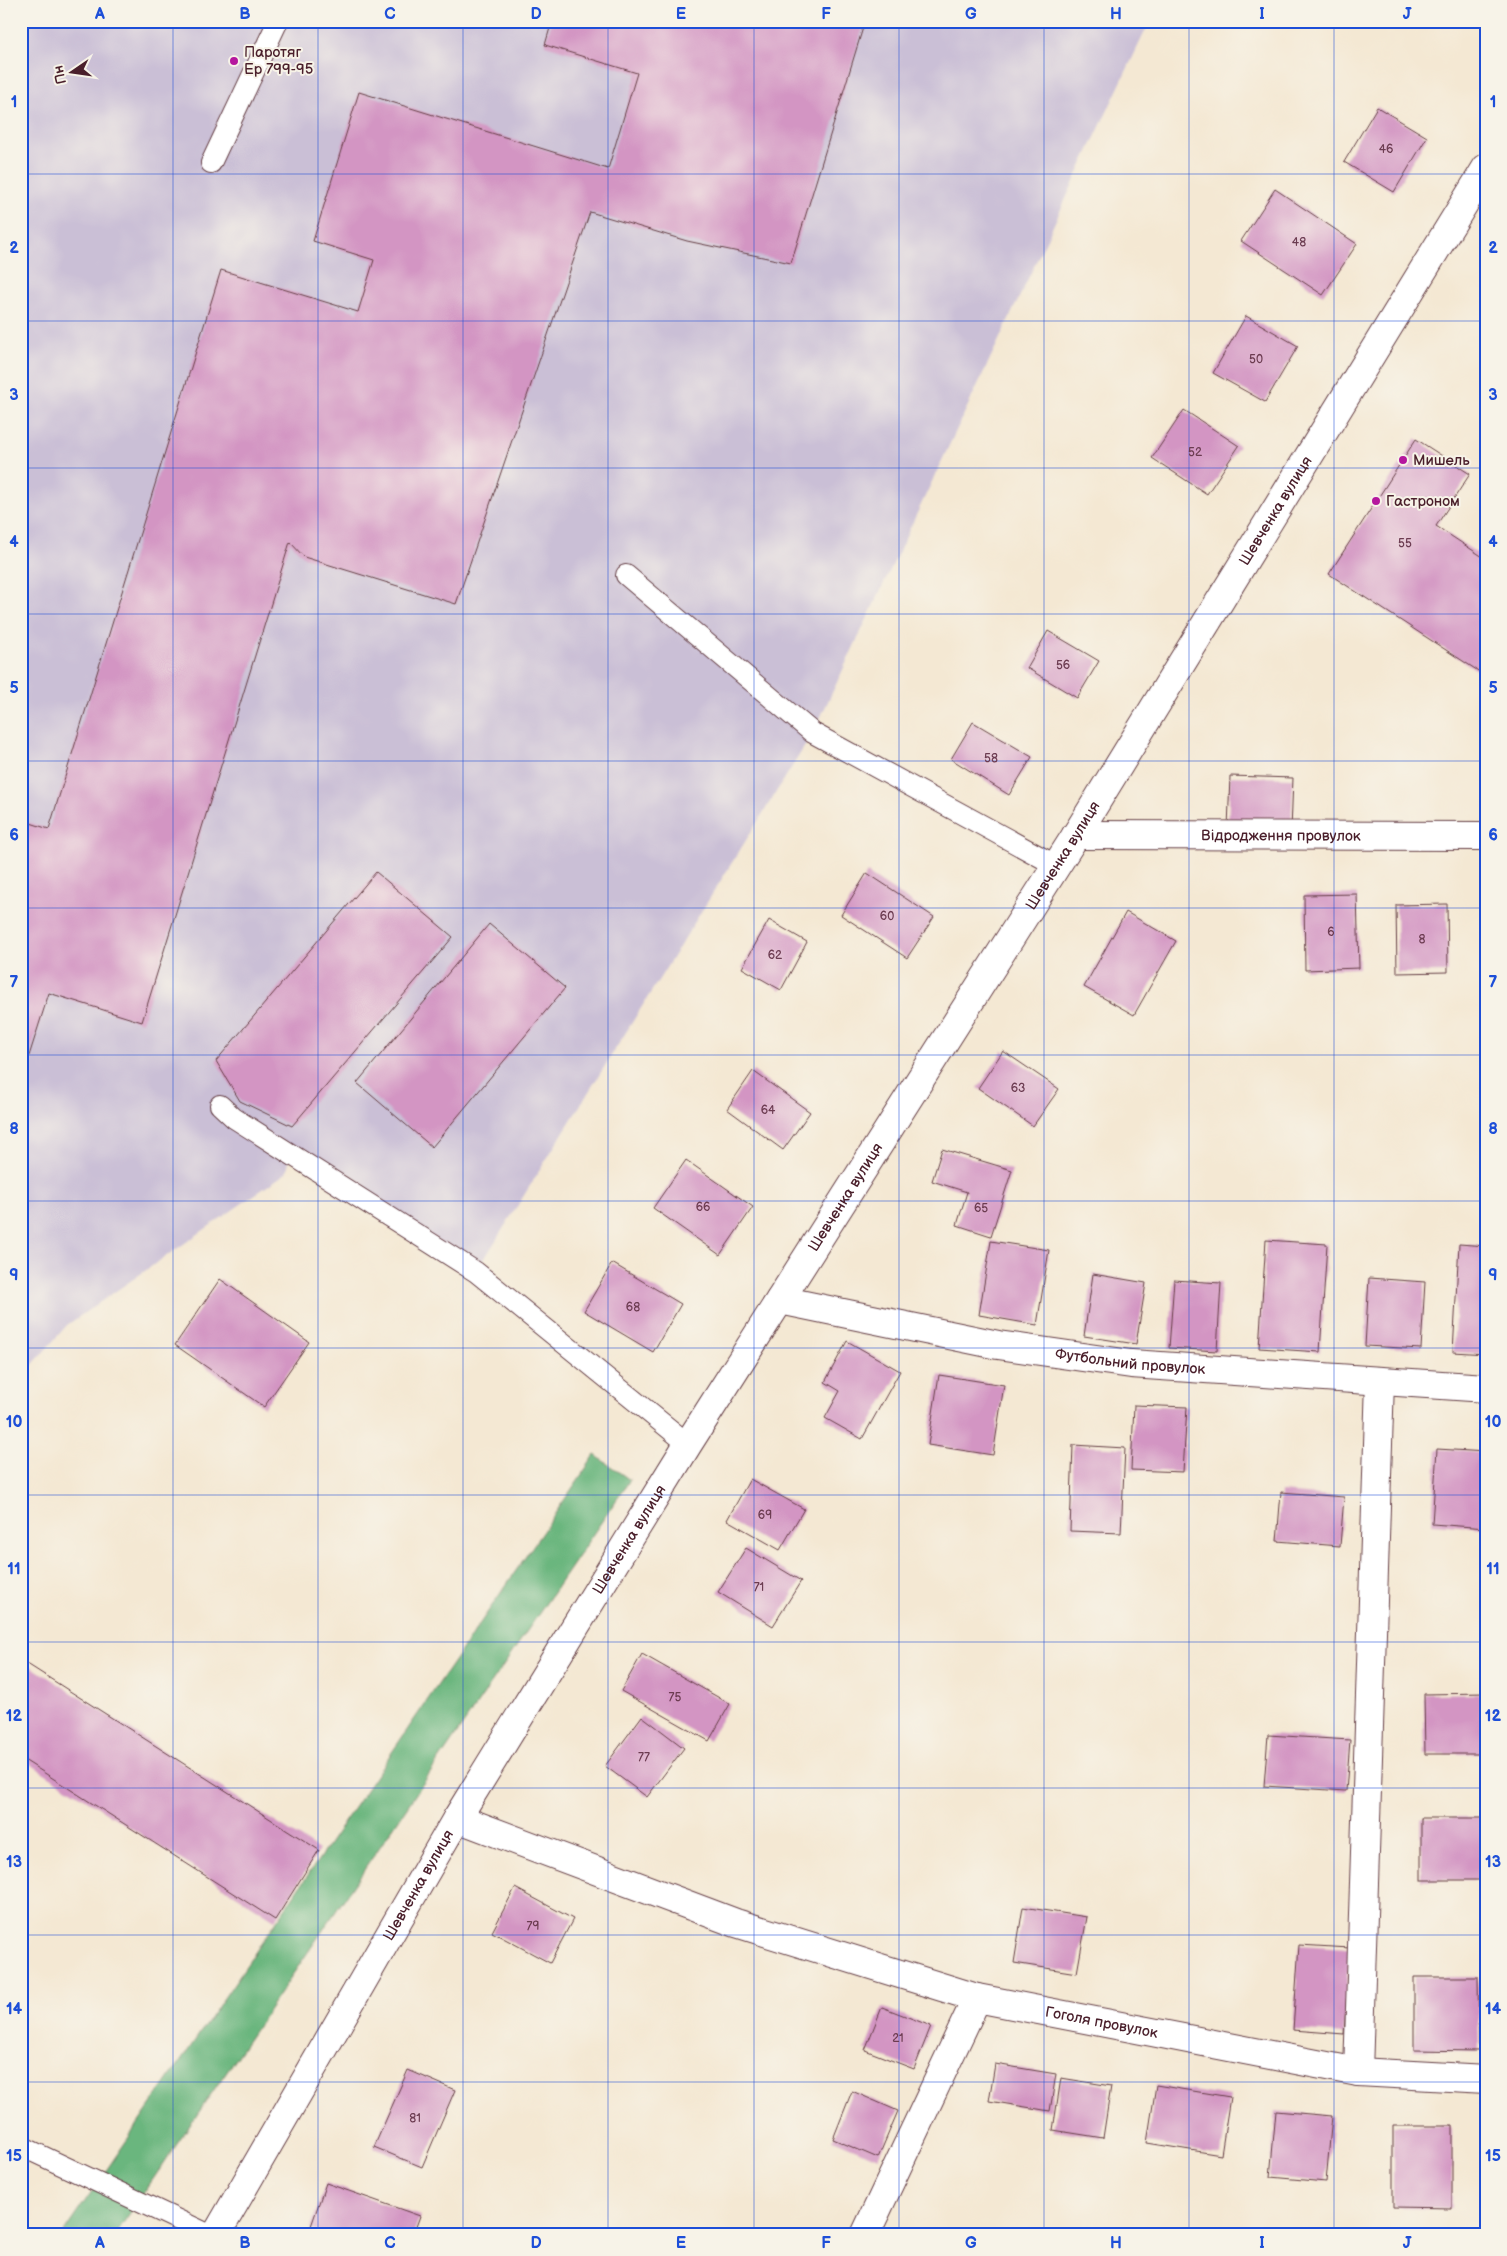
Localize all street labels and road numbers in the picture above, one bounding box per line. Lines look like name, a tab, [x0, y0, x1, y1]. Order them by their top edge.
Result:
street label: Шевченка вулиця	[1235, 453, 1317, 569]
street label: Шевченка вулиця	[1022, 798, 1104, 914]
street label: Відродження провулок	[1201, 826, 1361, 846]
street label: Шевченка вулиця	[804, 1140, 887, 1255]
street label: Футбольний провулок	[1054, 1344, 1206, 1379]
street label: Шевченка вулиця	[589, 1482, 670, 1598]
street label: Шевченка вулиця	[379, 1827, 458, 1944]
street label: Гоголя провулок	[1043, 2002, 1159, 2043]

